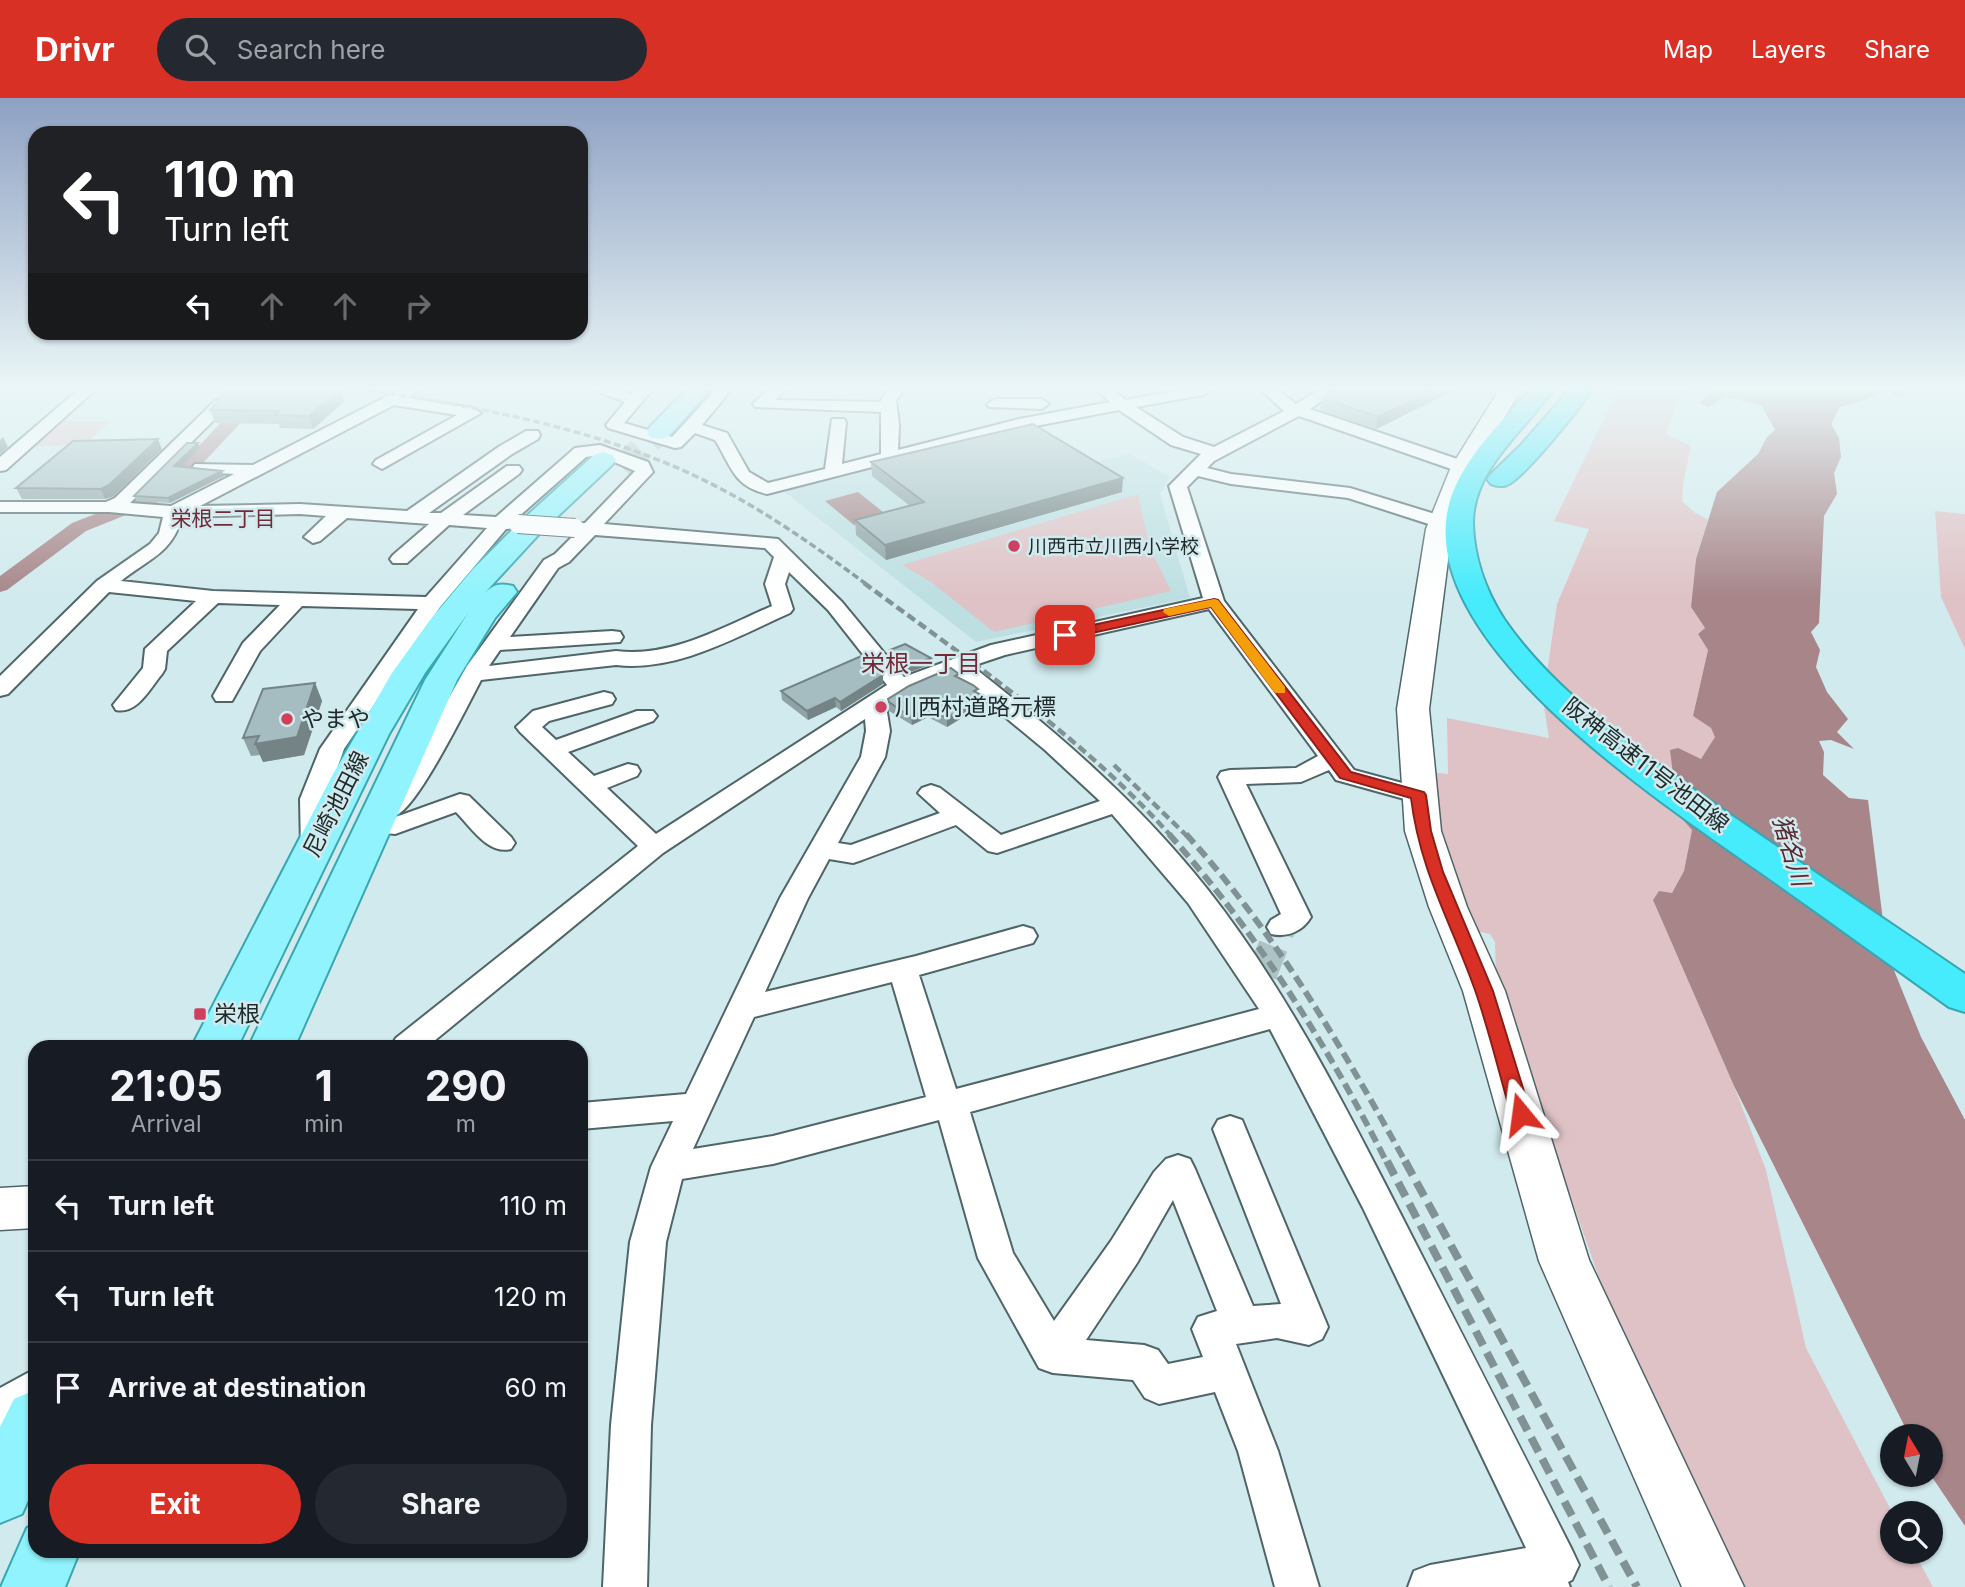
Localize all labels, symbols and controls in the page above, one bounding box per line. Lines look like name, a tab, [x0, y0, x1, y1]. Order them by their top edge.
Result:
search box	[157, 18, 647, 81]
text: Drivr	[35, 29, 115, 69]
icon: search	[181, 30, 219, 68]
text: Search here	[237, 34, 385, 65]
text: Map	[1663, 35, 1713, 64]
text: Layers	[1751, 35, 1826, 64]
text: Share	[1864, 35, 1930, 64]
text: 110 m	[164, 150, 296, 209]
icon: left	[49, 154, 140, 245]
text: Turn left	[164, 210, 289, 249]
icon: left	[180, 287, 218, 325]
icon: ahead	[253, 287, 291, 325]
icon: ahead	[326, 287, 364, 325]
icon: right	[399, 287, 437, 325]
district label: 栄根二丁目	[171, 506, 276, 531]
place label: 川西市立川西小学校	[1028, 535, 1199, 558]
marker: 川西市立川西小学校	[1006, 538, 1022, 554]
pin	[1035, 605, 1095, 665]
icon: arrive	[1046, 616, 1084, 654]
district label: 栄根一丁目	[861, 649, 981, 678]
street label: 阪神高速11号池田線	[1558, 692, 1734, 838]
place label: 川西村道路元標	[895, 693, 1056, 721]
marker: 川西村道路元標	[873, 699, 889, 715]
place label: やまや	[301, 705, 370, 733]
marker: やまや	[279, 711, 295, 727]
street label: 尼崎池田線	[297, 746, 375, 862]
water label: 猪名川	[1767, 812, 1817, 892]
place label: 栄根	[214, 1000, 260, 1028]
marker: 栄根	[192, 1006, 208, 1022]
text: 21:05	[109, 1060, 223, 1111]
text: 1	[315, 1060, 333, 1111]
text: 290	[425, 1060, 507, 1111]
position arrow	[1484, 1077, 1558, 1151]
text: Arrival	[131, 1110, 201, 1138]
text: min	[304, 1110, 343, 1138]
text: m	[456, 1110, 476, 1138]
icon: left	[49, 1187, 87, 1225]
text: Turn left	[108, 1190, 214, 1221]
text: 110 m	[499, 1190, 567, 1221]
icon: left	[49, 1278, 87, 1316]
text: Turn left	[108, 1281, 214, 1312]
text: 120 m	[494, 1281, 567, 1312]
icon: arrive	[49, 1369, 87, 1407]
text: Arrive at destination	[108, 1372, 367, 1403]
text: 60 m	[504, 1372, 567, 1403]
north arrow	[1880, 1424, 1942, 1488]
map controls	[1880, 1424, 1943, 1564]
button: Exit	[49, 1464, 301, 1544]
button: Share	[315, 1464, 567, 1544]
button: search	[1880, 1501, 1943, 1564]

